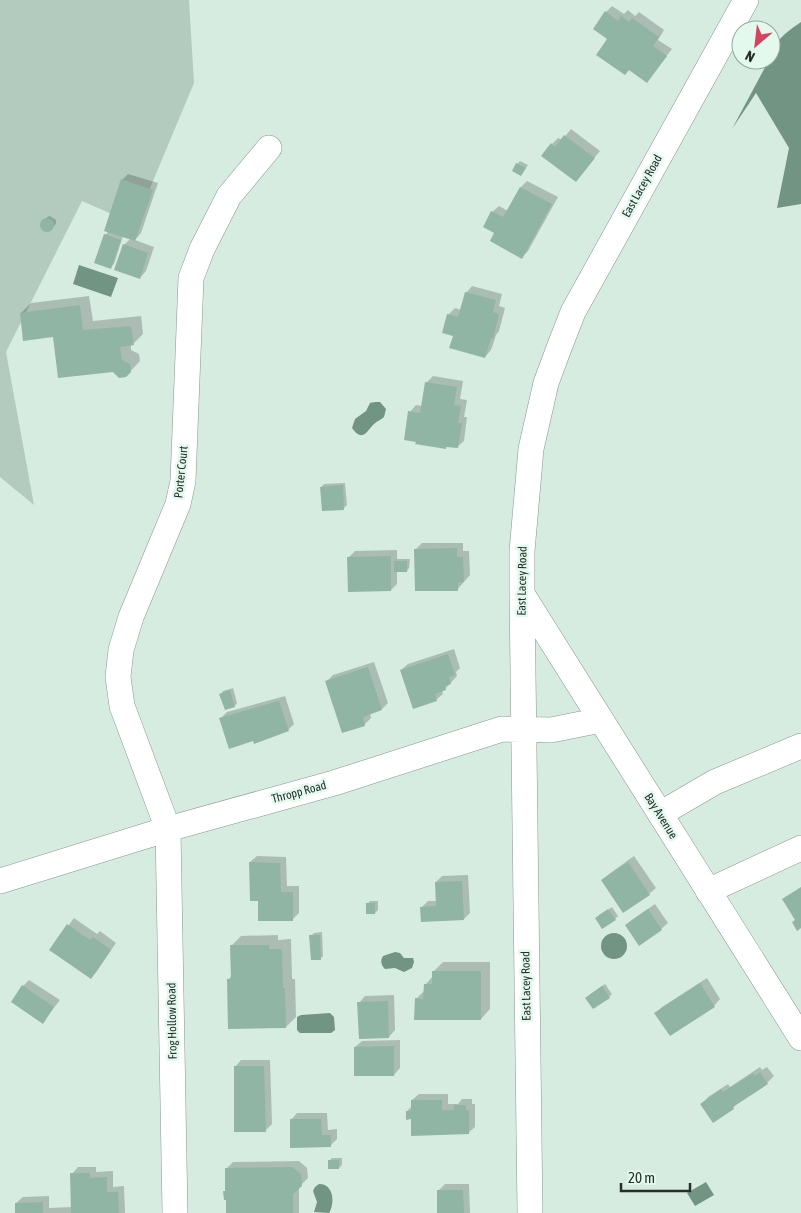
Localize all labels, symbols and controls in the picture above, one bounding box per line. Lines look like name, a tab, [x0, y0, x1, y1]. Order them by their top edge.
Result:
north arrow	[731, 20, 781, 70]
text: N	[742, 47, 757, 65]
street label: East Lacey Road	[619, 152, 665, 220]
street label: Porter Court	[171, 445, 191, 499]
street label: East Lacey Road	[514, 546, 530, 616]
street label: Thropp Road	[270, 778, 328, 806]
street label: Bay Avenue	[642, 791, 680, 841]
street label: East Lacey Road	[518, 951, 534, 1021]
street label: Frog Hollow Road	[164, 983, 180, 1059]
scale bar	[621, 1160, 690, 1192]
text: 20 m	[628, 1169, 655, 1186]

